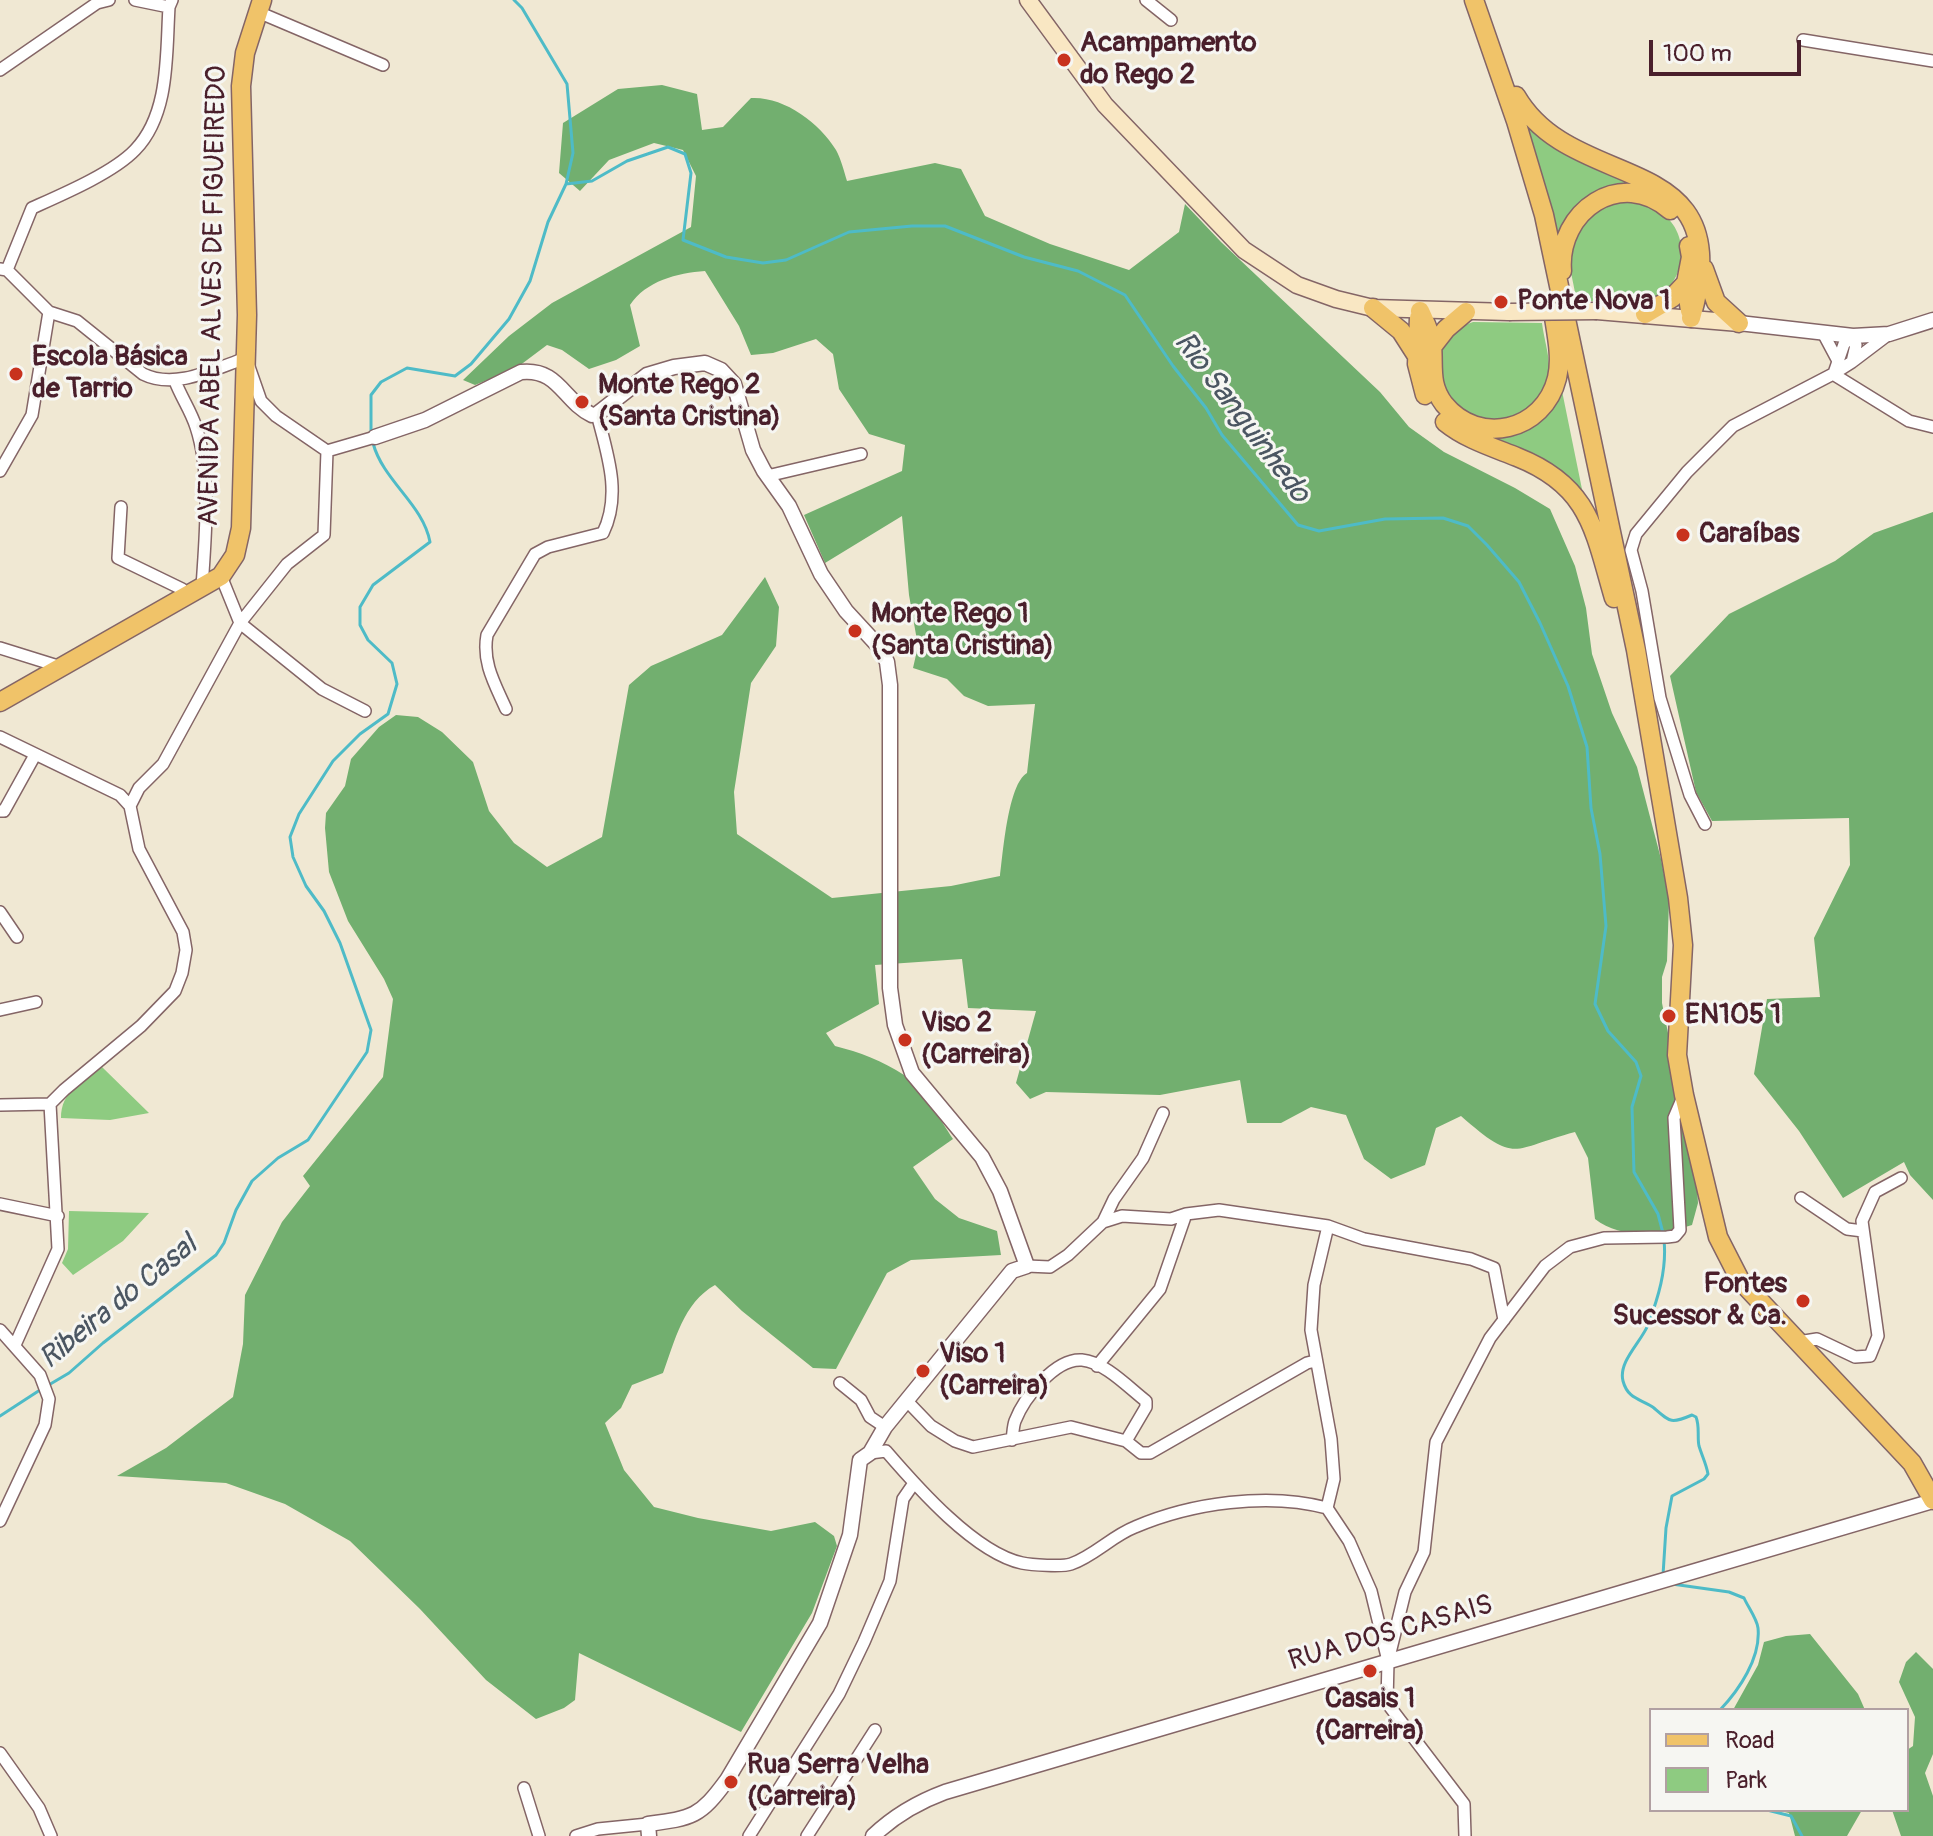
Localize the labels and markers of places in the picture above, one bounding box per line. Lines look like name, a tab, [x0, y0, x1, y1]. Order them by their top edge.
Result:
place label: Acampamento do Rego 2	[1080, 27, 1257, 93]
marker: Acampamento do Rego 2	[1055, 51, 1073, 69]
place label: Ponte Nova 1	[1517, 285, 1671, 319]
marker: Ponte Nova 1	[1492, 293, 1510, 311]
place label: Escola Básica de Tarrio	[32, 341, 188, 407]
marker: Escola Básica de Tarrio	[7, 365, 25, 383]
place label: Monte Rego 2 (Santa Cristina)	[598, 369, 781, 435]
marker: Monte Rego 2 (Santa Cristina)	[573, 393, 591, 411]
place label: Caraíbas	[1699, 518, 1799, 552]
marker: Caraíbas	[1674, 526, 1692, 544]
place label: Monte Rego 1 (Santa Cristina)	[871, 598, 1054, 664]
marker: Monte Rego 1 (Santa Cristina)	[846, 622, 864, 640]
place label: EN105 1	[1685, 999, 1781, 1033]
place label: Viso 2 (Carreira)	[921, 1007, 1031, 1073]
marker: EN105 1	[1660, 1007, 1678, 1025]
marker: Viso 2 (Carreira)	[896, 1031, 914, 1049]
place label: Fontes Sucessor & Ca.	[1612, 1268, 1787, 1334]
marker: Fontes Sucessor & Ca.	[1794, 1292, 1812, 1310]
place label: Viso 1 (Carreira)	[939, 1338, 1049, 1404]
marker: Viso 1 (Carreira)	[914, 1362, 932, 1380]
marker: Casais 1 (Carreira)	[1361, 1662, 1379, 1680]
place label: Casais 1 (Carreira)	[1315, 1683, 1425, 1749]
place label: Rua Serra Velha (Carreira)	[747, 1749, 929, 1815]
marker: Rua Serra Velha (Carreira)	[722, 1773, 740, 1791]

